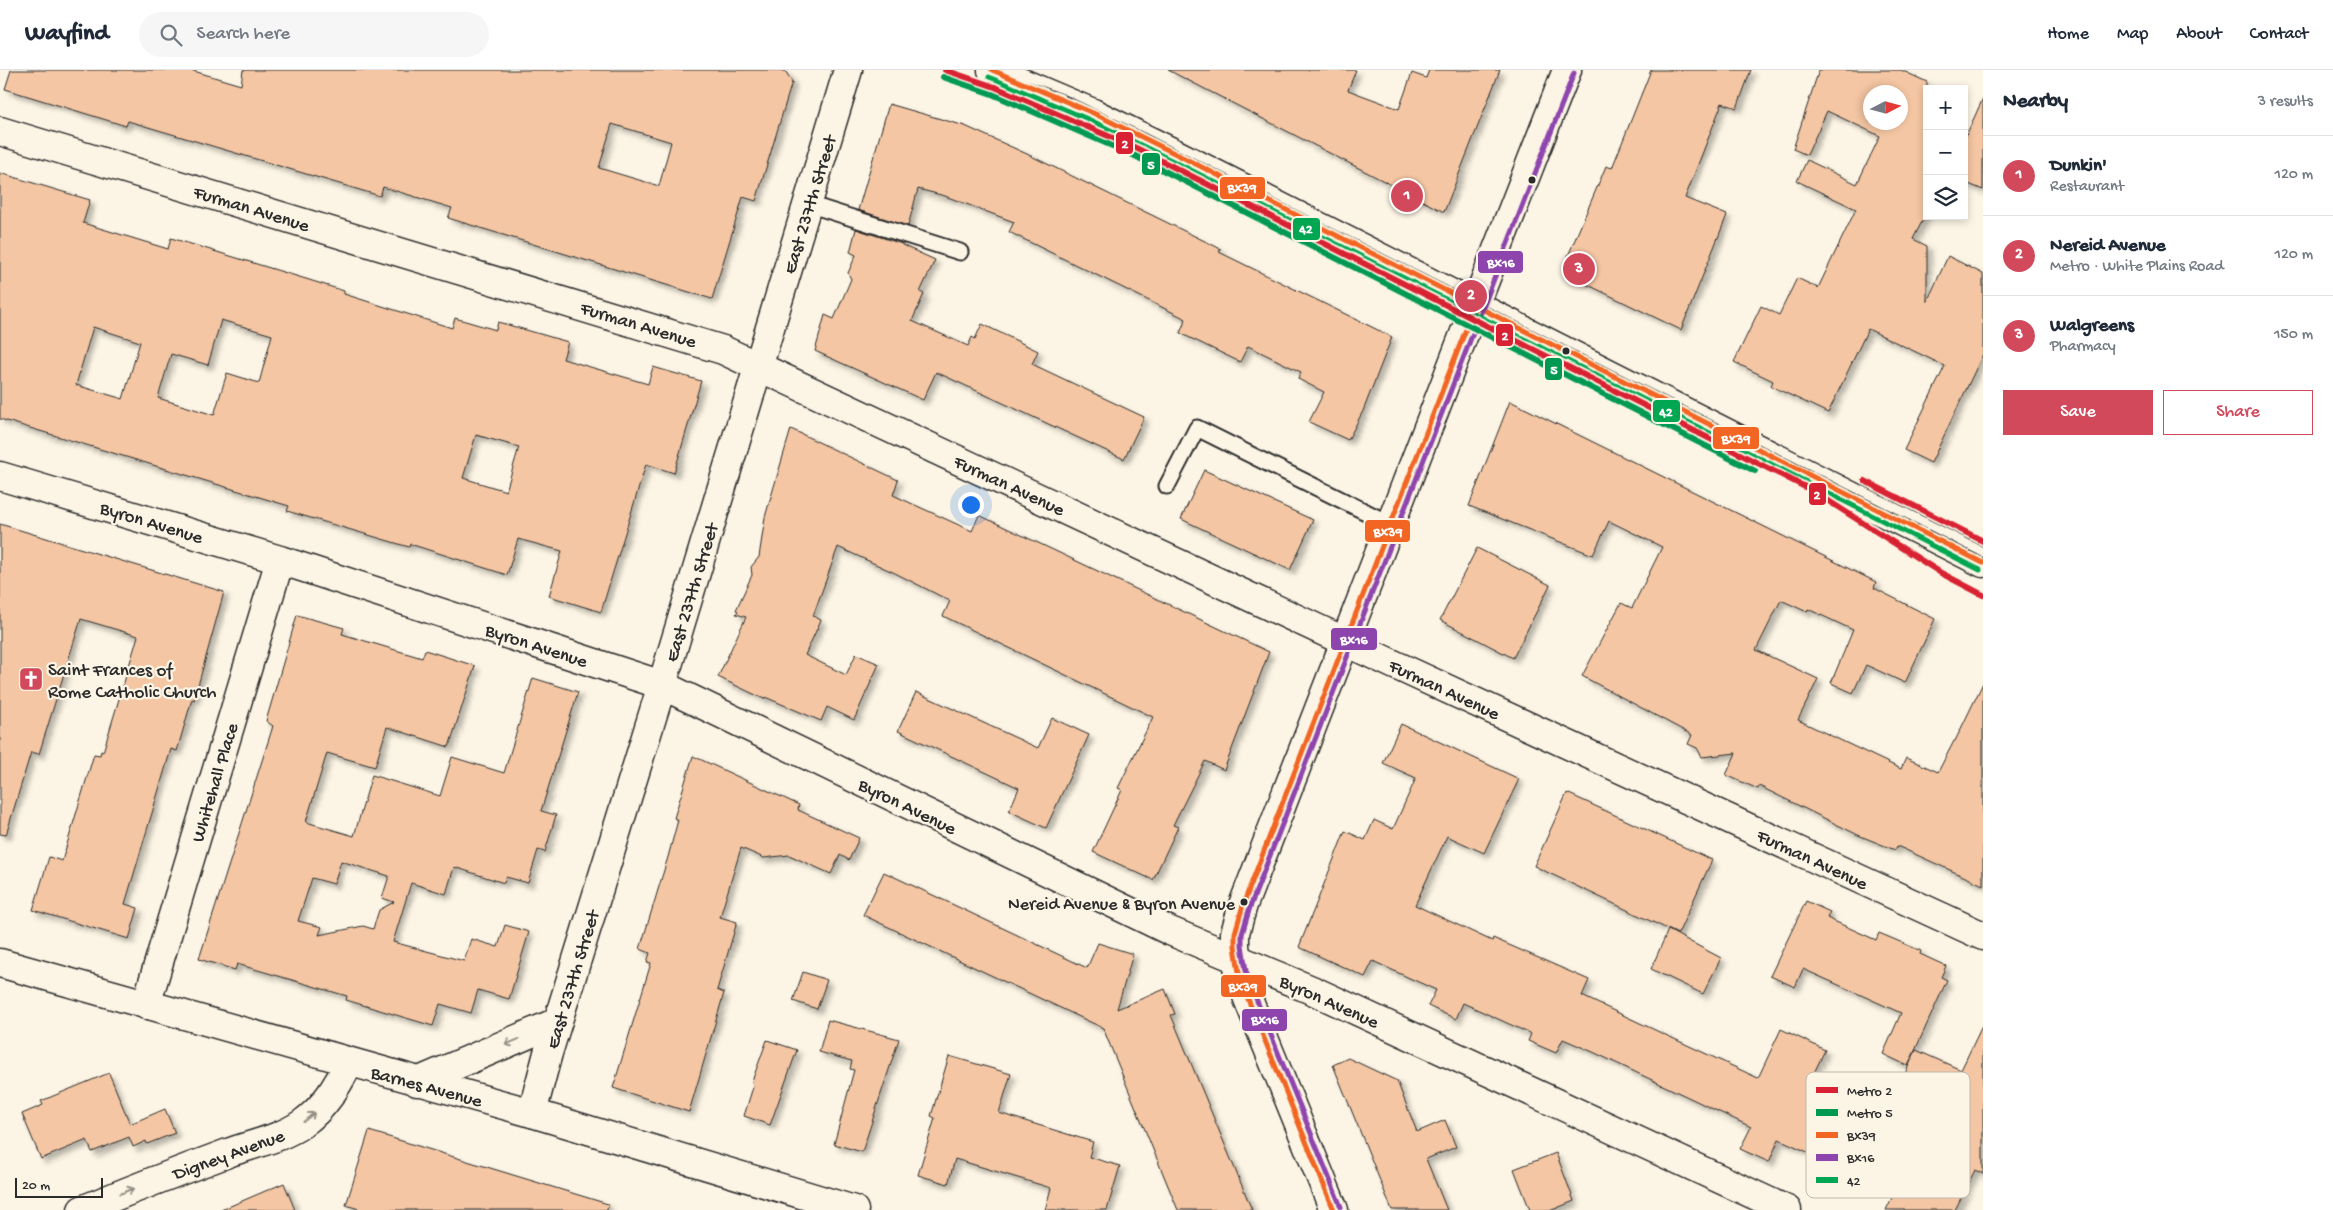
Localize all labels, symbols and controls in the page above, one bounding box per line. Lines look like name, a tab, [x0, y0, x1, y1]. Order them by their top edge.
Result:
search box	[139, 12, 489, 57]
text: Wayfind	[25, 20, 109, 49]
icon: search	[157, 21, 185, 49]
text: Search here	[197, 23, 290, 46]
text: Home	[2047, 24, 2089, 45]
text: Map	[2117, 24, 2148, 45]
text: About	[2176, 24, 2222, 45]
text: Contact	[2250, 24, 2308, 45]
north arrow	[1863, 85, 1908, 130]
map controls	[1923, 85, 1968, 220]
button: +	[1923, 85, 1968, 130]
text: Nearby	[2003, 90, 2068, 115]
text: 3 results	[2258, 93, 2313, 112]
button: −	[1923, 130, 1968, 175]
street label: East 237th Street	[779, 131, 844, 277]
line badge: 2	[1115, 131, 1134, 155]
text: 2	[1122, 137, 1129, 154]
line badge: 5	[1141, 152, 1161, 176]
text: Dunkin'	[2050, 155, 2107, 178]
text: 5	[1147, 158, 1155, 175]
text: 1	[2016, 166, 2022, 185]
text: 120 m	[2274, 166, 2313, 185]
unlabelled marker	[1527, 175, 1537, 185]
button: layers	[1923, 175, 1968, 220]
line badge: Bx39	[1219, 176, 1266, 200]
pin: 1	[1391, 177, 1423, 215]
text: Restaurant	[2050, 178, 2124, 197]
text: Bx39	[1227, 181, 1256, 198]
street label: Furman Avenue	[189, 182, 312, 239]
line badge: 42	[1292, 217, 1321, 241]
text: 42	[1298, 222, 1313, 239]
text: Nereid Avenue	[2050, 235, 2166, 258]
text: 2	[2015, 246, 2023, 265]
text: 120 m	[2274, 246, 2313, 265]
line badge: Bx16	[1477, 250, 1524, 274]
pin: 3	[1563, 250, 1595, 288]
text: Bx16	[1486, 256, 1516, 273]
text: Metro · White Plains Road	[2050, 258, 2224, 277]
pin: 2	[1455, 277, 1487, 315]
street label: Furman Avenue	[576, 298, 699, 355]
text: Walgreens	[2050, 315, 2134, 338]
line badge: 2	[1495, 323, 1514, 347]
text: 3	[2015, 326, 2023, 345]
text: 150 m	[2274, 326, 2313, 345]
text: 2	[1502, 329, 1509, 346]
text: Pharmacy	[2050, 338, 2116, 357]
unlabelled marker	[1561, 346, 1571, 356]
line badge: 5	[1544, 357, 1563, 381]
text: 5	[1550, 363, 1558, 380]
button: Save	[2003, 390, 2153, 435]
button: Share	[2163, 390, 2313, 435]
line badge: 42	[1652, 399, 1681, 423]
text: 42	[1658, 405, 1673, 422]
line badge: Bx39	[1712, 426, 1760, 450]
text: Bx39	[1721, 432, 1750, 449]
street label: Furman Avenue	[948, 451, 1068, 523]
line badge: 2	[1808, 482, 1827, 506]
text: 2	[1814, 488, 1821, 505]
your location	[958, 492, 984, 518]
street label: Byron Avenue	[96, 498, 205, 551]
street label: East 237th Street	[661, 519, 726, 665]
line badge: Bx39	[1364, 519, 1411, 543]
text: Bx39	[1373, 525, 1402, 542]
street label: Byron Avenue	[481, 620, 590, 675]
line badge: Bx16	[1330, 627, 1378, 651]
text: Bx16	[1339, 633, 1369, 650]
street label: Furman Avenue	[1383, 655, 1503, 727]
place label: Saint Frances of Rome Catholic Church	[48, 660, 216, 705]
church icon: Saint Frances of Rome Catholic Church	[18, 666, 44, 692]
street label: Whitehall Place	[187, 721, 245, 845]
street label: Byron Avenue	[853, 774, 959, 842]
street label: Furman Avenue	[1751, 825, 1871, 897]
place label: Nereid Avenue & Byron Avenue	[1008, 895, 1236, 916]
marker: Nereid Avenue & Byron Avenue	[1239, 897, 1249, 907]
street label: East 237th Street	[542, 906, 607, 1052]
street label: Byron Avenue	[1274, 971, 1382, 1035]
line badge: Bx39	[1220, 974, 1267, 998]
text: Bx39	[1228, 980, 1257, 997]
line badge: Bx16	[1241, 1008, 1288, 1032]
text: Bx16	[1250, 1013, 1280, 1030]
one-way arrow	[505, 1037, 520, 1047]
street label: Barnes Avenue	[367, 1062, 485, 1114]
legend	[1806, 1072, 1970, 1198]
text: Metro 2	[1847, 1084, 1892, 1101]
text: Metro 5	[1847, 1106, 1893, 1123]
one-way arrow	[303, 1112, 316, 1123]
street label: Digney Avenue	[168, 1125, 288, 1188]
text: Bx39	[1846, 1129, 1876, 1146]
text: Bx16	[1846, 1151, 1875, 1168]
text: 42	[1847, 1174, 1861, 1191]
scale bar	[15, 1175, 102, 1198]
text: 20 m	[22, 1178, 50, 1195]
one-way arrow	[119, 1186, 134, 1196]

